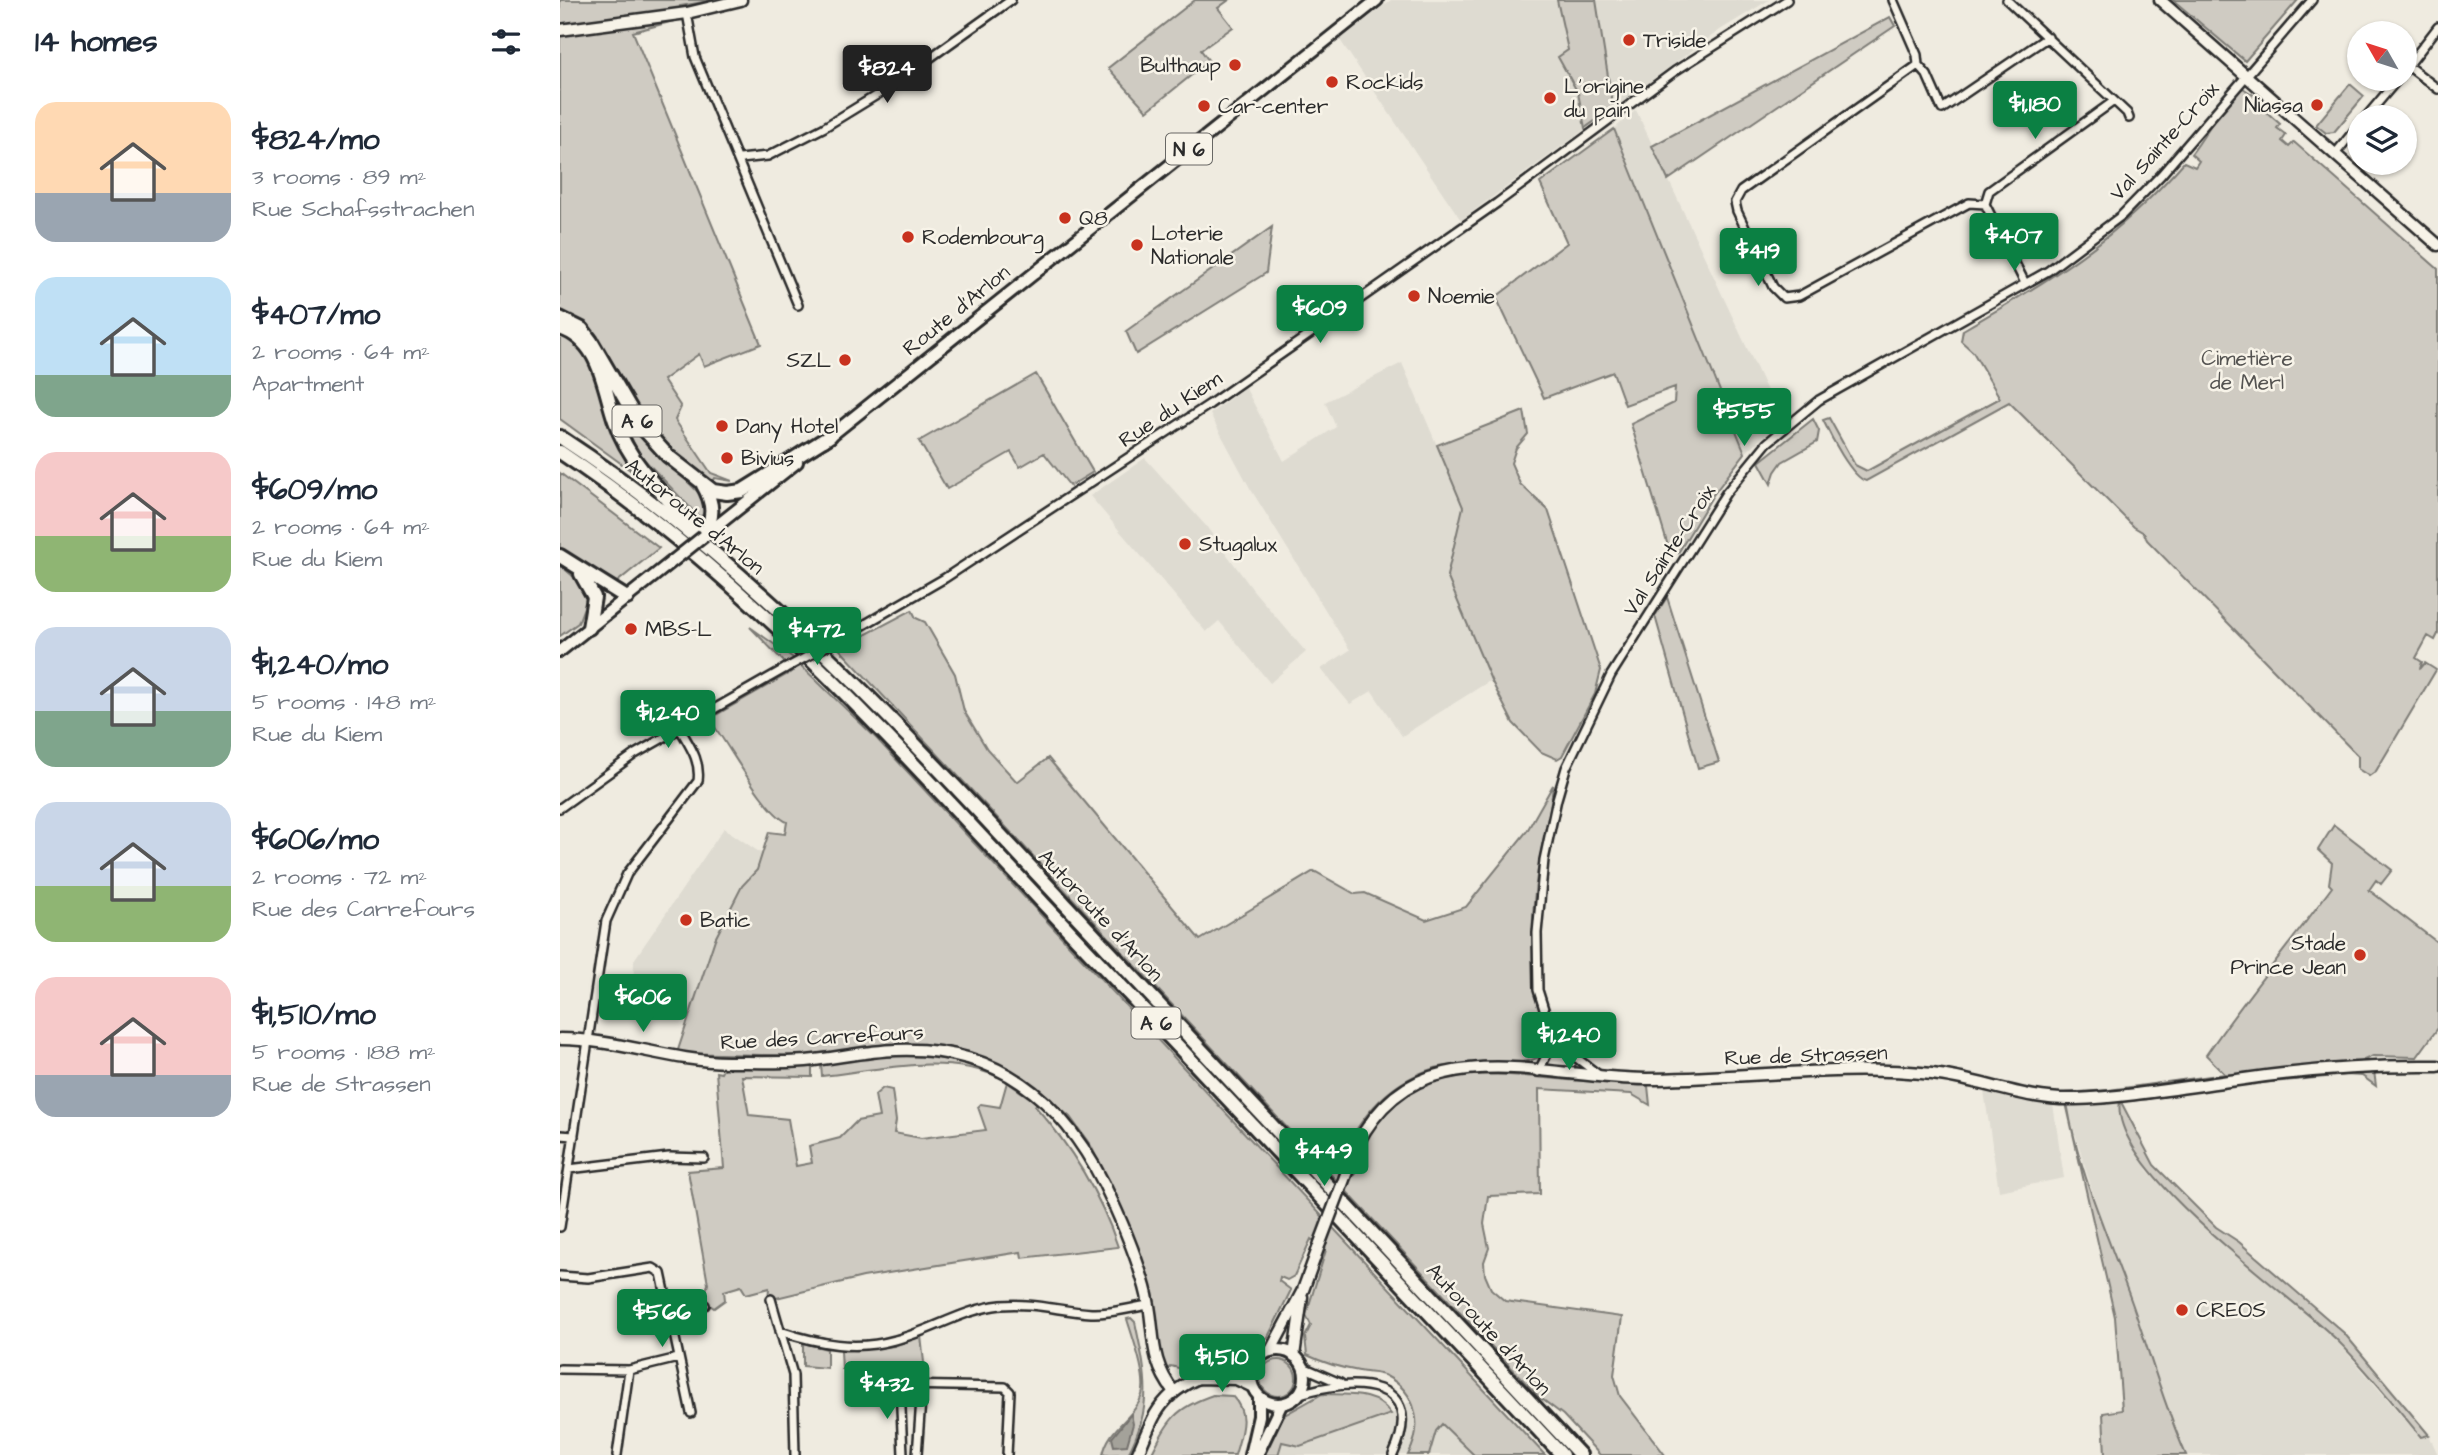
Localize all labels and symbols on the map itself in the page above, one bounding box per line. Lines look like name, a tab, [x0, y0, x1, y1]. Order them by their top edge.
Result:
north arrow	[2347, 21, 2417, 91]
place label: Triside	[1643, 26, 1707, 55]
marker: Triside	[1621, 32, 1637, 48]
pin: $824	[846, 46, 928, 105]
place label: Bulthaup	[1140, 51, 1221, 81]
marker: Bulthaup	[1227, 57, 1243, 73]
place label: Rockids	[1346, 68, 1423, 97]
place label: L'origine du pain	[1564, 72, 1644, 126]
marker: Rockids	[1324, 74, 1340, 90]
street label: Val Sainte-Croix	[2103, 75, 2226, 207]
pin: $1,180	[1978, 82, 2092, 141]
marker: L'origine du pain	[1542, 90, 1558, 106]
place label: Niassa	[2244, 91, 2303, 120]
place label: Car-center	[1218, 92, 1329, 121]
marker: Niassa	[2309, 97, 2325, 113]
marker: Car-center	[1196, 98, 1212, 114]
road number: N 6	[1166, 134, 1212, 164]
place label: Q8	[1079, 204, 1108, 233]
marker: Q8	[1057, 210, 1073, 226]
pin: $407	[1973, 214, 2055, 273]
place label: Loterie Nationale	[1151, 219, 1234, 272]
place label: Rodembourg	[922, 223, 1044, 254]
marker: Rodembourg	[900, 229, 916, 245]
pin: $419	[1717, 229, 1799, 288]
marker: Loterie Nationale	[1129, 237, 1145, 253]
street label: Route d'Arlon	[896, 258, 1016, 363]
place label: Noemie	[1428, 282, 1495, 311]
pin: $609	[1279, 286, 1361, 345]
marker: Noemie	[1406, 288, 1422, 304]
park label: Cimetière de Merl	[2201, 344, 2293, 397]
place label: SZL	[786, 346, 831, 375]
marker: SZL	[837, 352, 853, 368]
street label: Rue du Kiem	[1113, 364, 1228, 455]
pin: $555	[1703, 388, 1785, 448]
road number: A 6	[612, 406, 662, 436]
place label: Dany Hotel	[736, 412, 838, 443]
marker: Dany Hotel	[714, 418, 730, 434]
place label: Bivius	[741, 444, 794, 473]
marker: Bivius	[719, 450, 735, 466]
street label: Autoroute d'Arlon	[619, 451, 770, 582]
street label: Val Sainte-Croix	[1616, 479, 1723, 622]
place label: Stugalux	[1199, 530, 1277, 561]
marker: Stugalux	[1177, 536, 1193, 552]
pin: $472	[776, 608, 858, 667]
place label: MBS-L	[645, 615, 712, 644]
marker: MBS-L	[623, 621, 639, 637]
pin: $1,240	[611, 690, 725, 750]
street label: Autoroute d'Arlon	[1032, 843, 1170, 988]
place label: Batic	[700, 906, 751, 935]
marker: Batic	[678, 912, 694, 928]
place label: Stade Prince Jean	[2231, 929, 2346, 982]
marker: Stade Prince Jean	[2352, 947, 2368, 963]
pin: $606	[602, 974, 684, 1034]
road number: A 6	[1132, 1007, 1180, 1038]
pin: $1,240	[1512, 1012, 1626, 1072]
street label: Rue des Carrefours	[720, 1018, 924, 1057]
street label: Rue de Strassen	[1724, 1038, 1888, 1073]
pin: $449	[1283, 1128, 1365, 1188]
street label: Autoroute d'Arlon	[1420, 1257, 1558, 1402]
pin: $566	[621, 1290, 703, 1349]
place label: CREOS	[2196, 1296, 2266, 1325]
marker: CREOS	[2174, 1302, 2190, 1318]
pin: $1,510	[1165, 1334, 1279, 1394]
pin: $432	[846, 1362, 928, 1421]

